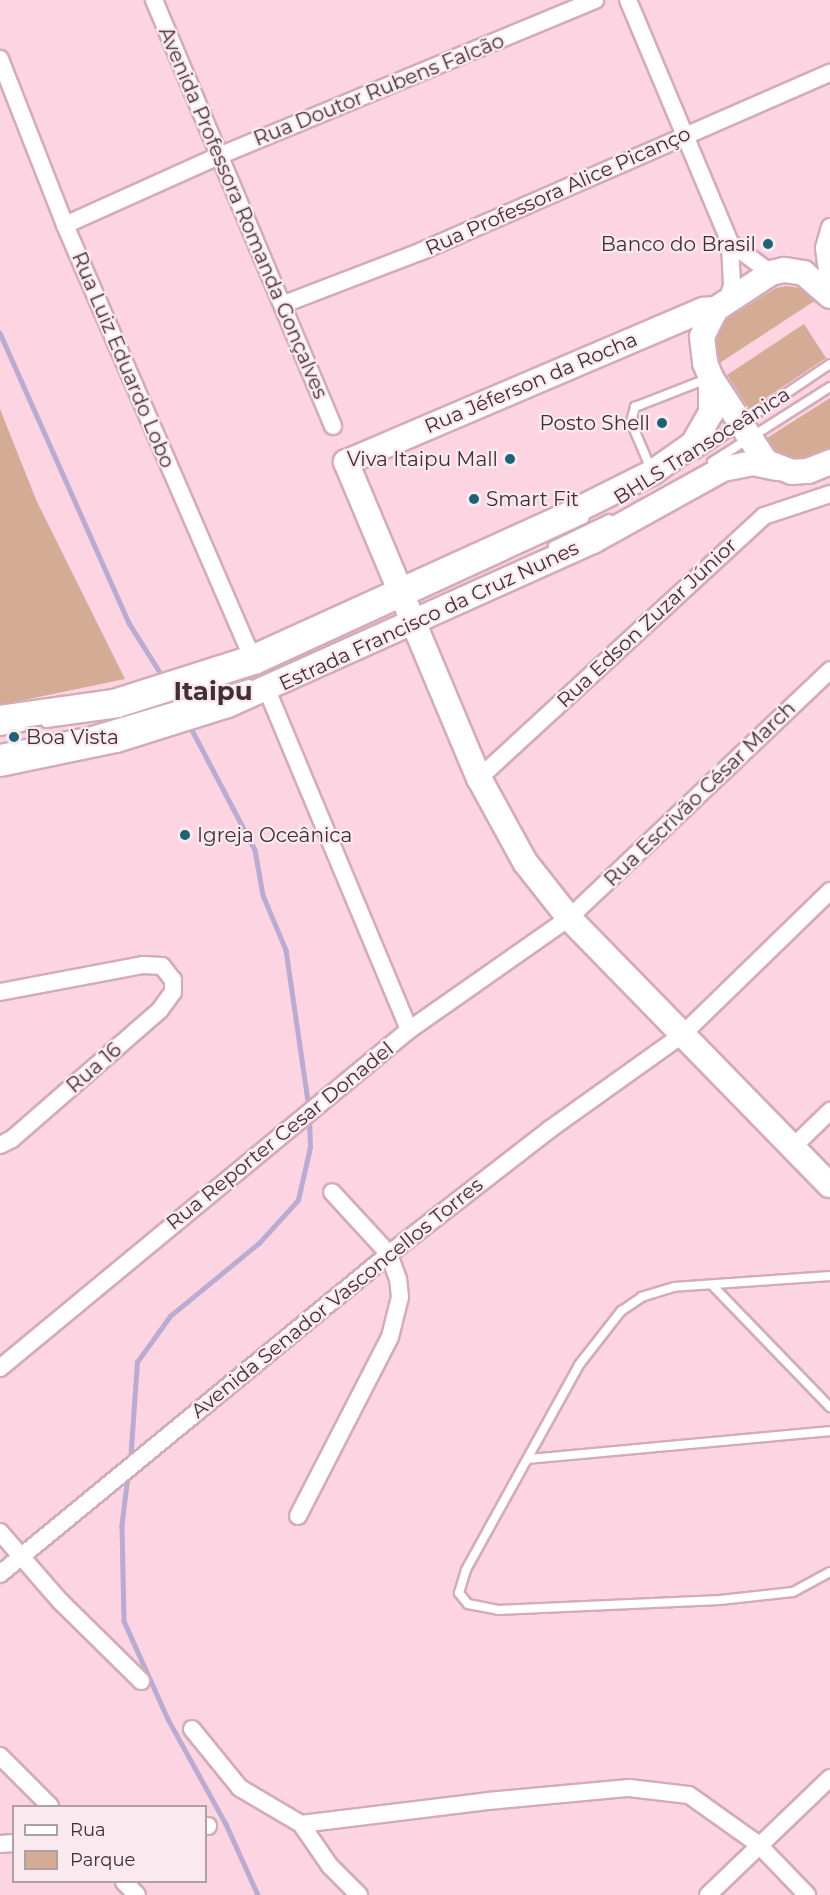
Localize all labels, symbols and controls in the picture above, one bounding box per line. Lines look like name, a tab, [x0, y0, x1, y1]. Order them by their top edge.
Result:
street label: Avenida Professora Romanda Gonçalves	[153, 23, 333, 403]
street label: Rua Doutor Rubens Falcão	[250, 29, 508, 151]
street label: Rua Professora Alice Picanço	[422, 122, 694, 260]
place label: Banco do Brasil	[601, 232, 756, 256]
marker: Banco do Brasil	[761, 237, 775, 251]
street label: Rua Luiz Eduardo Lobo	[67, 248, 179, 472]
street label: Rua Jéferson da Rocha	[421, 327, 641, 439]
street label: BHLS Transoceânica	[609, 382, 795, 510]
place label: Posto Shell	[539, 411, 650, 435]
marker: Posto Shell	[655, 416, 669, 430]
place label: Viva Itaipu Mall	[347, 447, 498, 471]
marker: Viva Itaipu Mall	[503, 452, 517, 466]
place label: Smart Fit	[486, 487, 579, 511]
marker: Smart Fit	[467, 492, 481, 506]
street label: Rua Edson Zuzar Júnior	[552, 533, 742, 713]
street label: Estrada Francisco da Cruz Nunes	[275, 536, 583, 696]
district label: Itaipu	[173, 676, 253, 708]
street label: Rua Escrivão César March	[599, 696, 801, 892]
place label: Boa Vista	[26, 725, 119, 749]
marker: Boa Vista	[7, 730, 21, 744]
place label: Igreja Oceânica	[197, 823, 352, 847]
marker: Igreja Oceânica	[178, 828, 192, 842]
street label: Rua Reporter Cesar Donadel	[162, 1037, 398, 1235]
street label: Rua 16	[62, 1038, 126, 1098]
street label: Avenida Senador Vasconcellos Torres	[186, 1173, 488, 1423]
legend	[12, 1805, 207, 1883]
text: Rua	[70, 1819, 106, 1841]
text: Parque	[70, 1849, 135, 1871]

